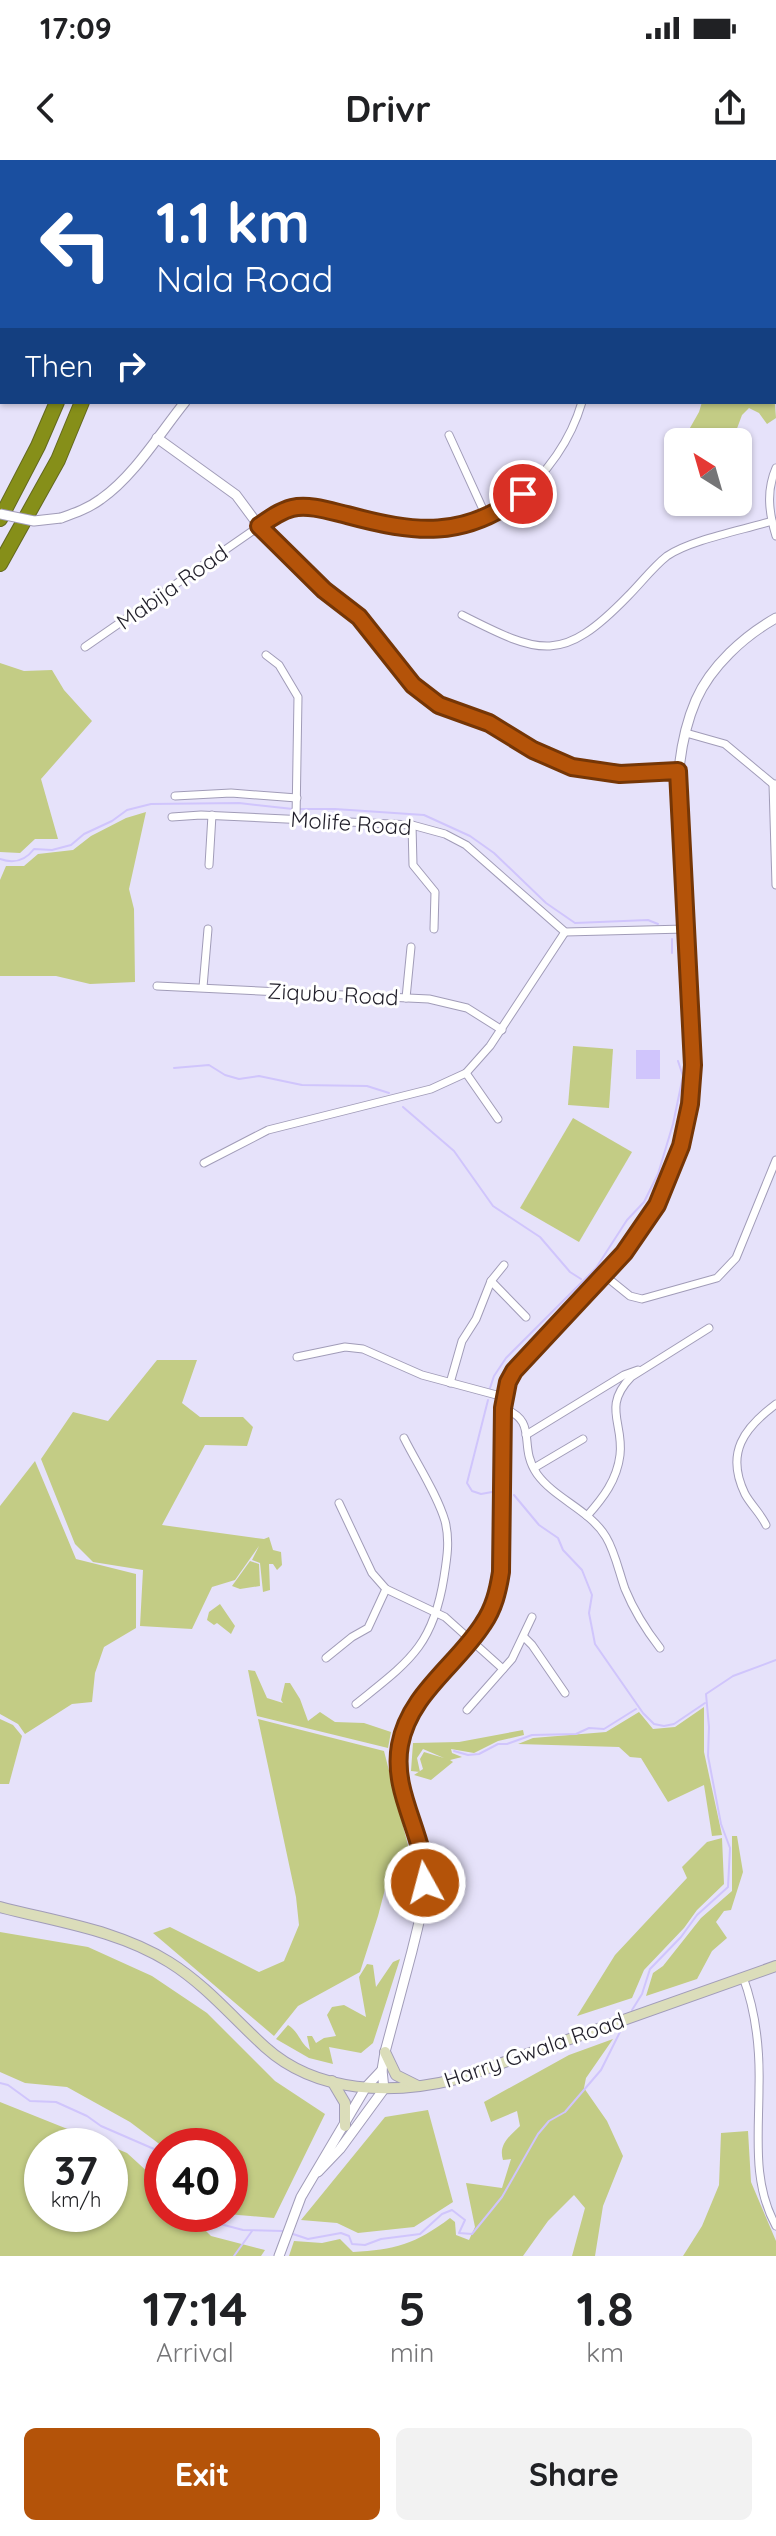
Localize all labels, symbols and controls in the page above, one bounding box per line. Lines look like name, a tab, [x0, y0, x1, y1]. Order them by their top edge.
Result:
text: 17:09	[40, 9, 112, 47]
icon: back	[24, 86, 68, 130]
text: Drivr	[345, 86, 431, 131]
icon: share	[708, 86, 752, 130]
text: 1.1 km	[156, 187, 310, 257]
icon: left	[24, 192, 128, 296]
text: Nala Road	[156, 256, 333, 301]
icon: right	[109, 344, 153, 388]
text: Then	[24, 347, 93, 385]
north arrow	[664, 428, 752, 516]
map controls	[664, 428, 752, 516]
pin	[489, 460, 557, 528]
icon: arrive	[501, 472, 545, 516]
street label: Mabija Road	[111, 538, 233, 636]
street label: Molife Road	[289, 805, 413, 841]
street label: Ziqubu Road	[267, 977, 399, 1011]
position arrow	[383, 1841, 467, 1925]
street label: Harry Gwala Road	[440, 2006, 628, 2094]
speed limit sign: 40	[144, 2128, 248, 2232]
text: 37	[54, 2145, 98, 2195]
text: km/h	[51, 2187, 101, 2212]
text: 17:14	[142, 2278, 247, 2338]
text: 5	[398, 2278, 426, 2338]
text: 1.8	[577, 2278, 634, 2338]
text: Arrival	[156, 2336, 234, 2369]
text: min	[390, 2336, 434, 2369]
text: km	[586, 2336, 624, 2369]
button: Exit	[24, 2428, 380, 2520]
button: Share	[396, 2428, 752, 2520]

